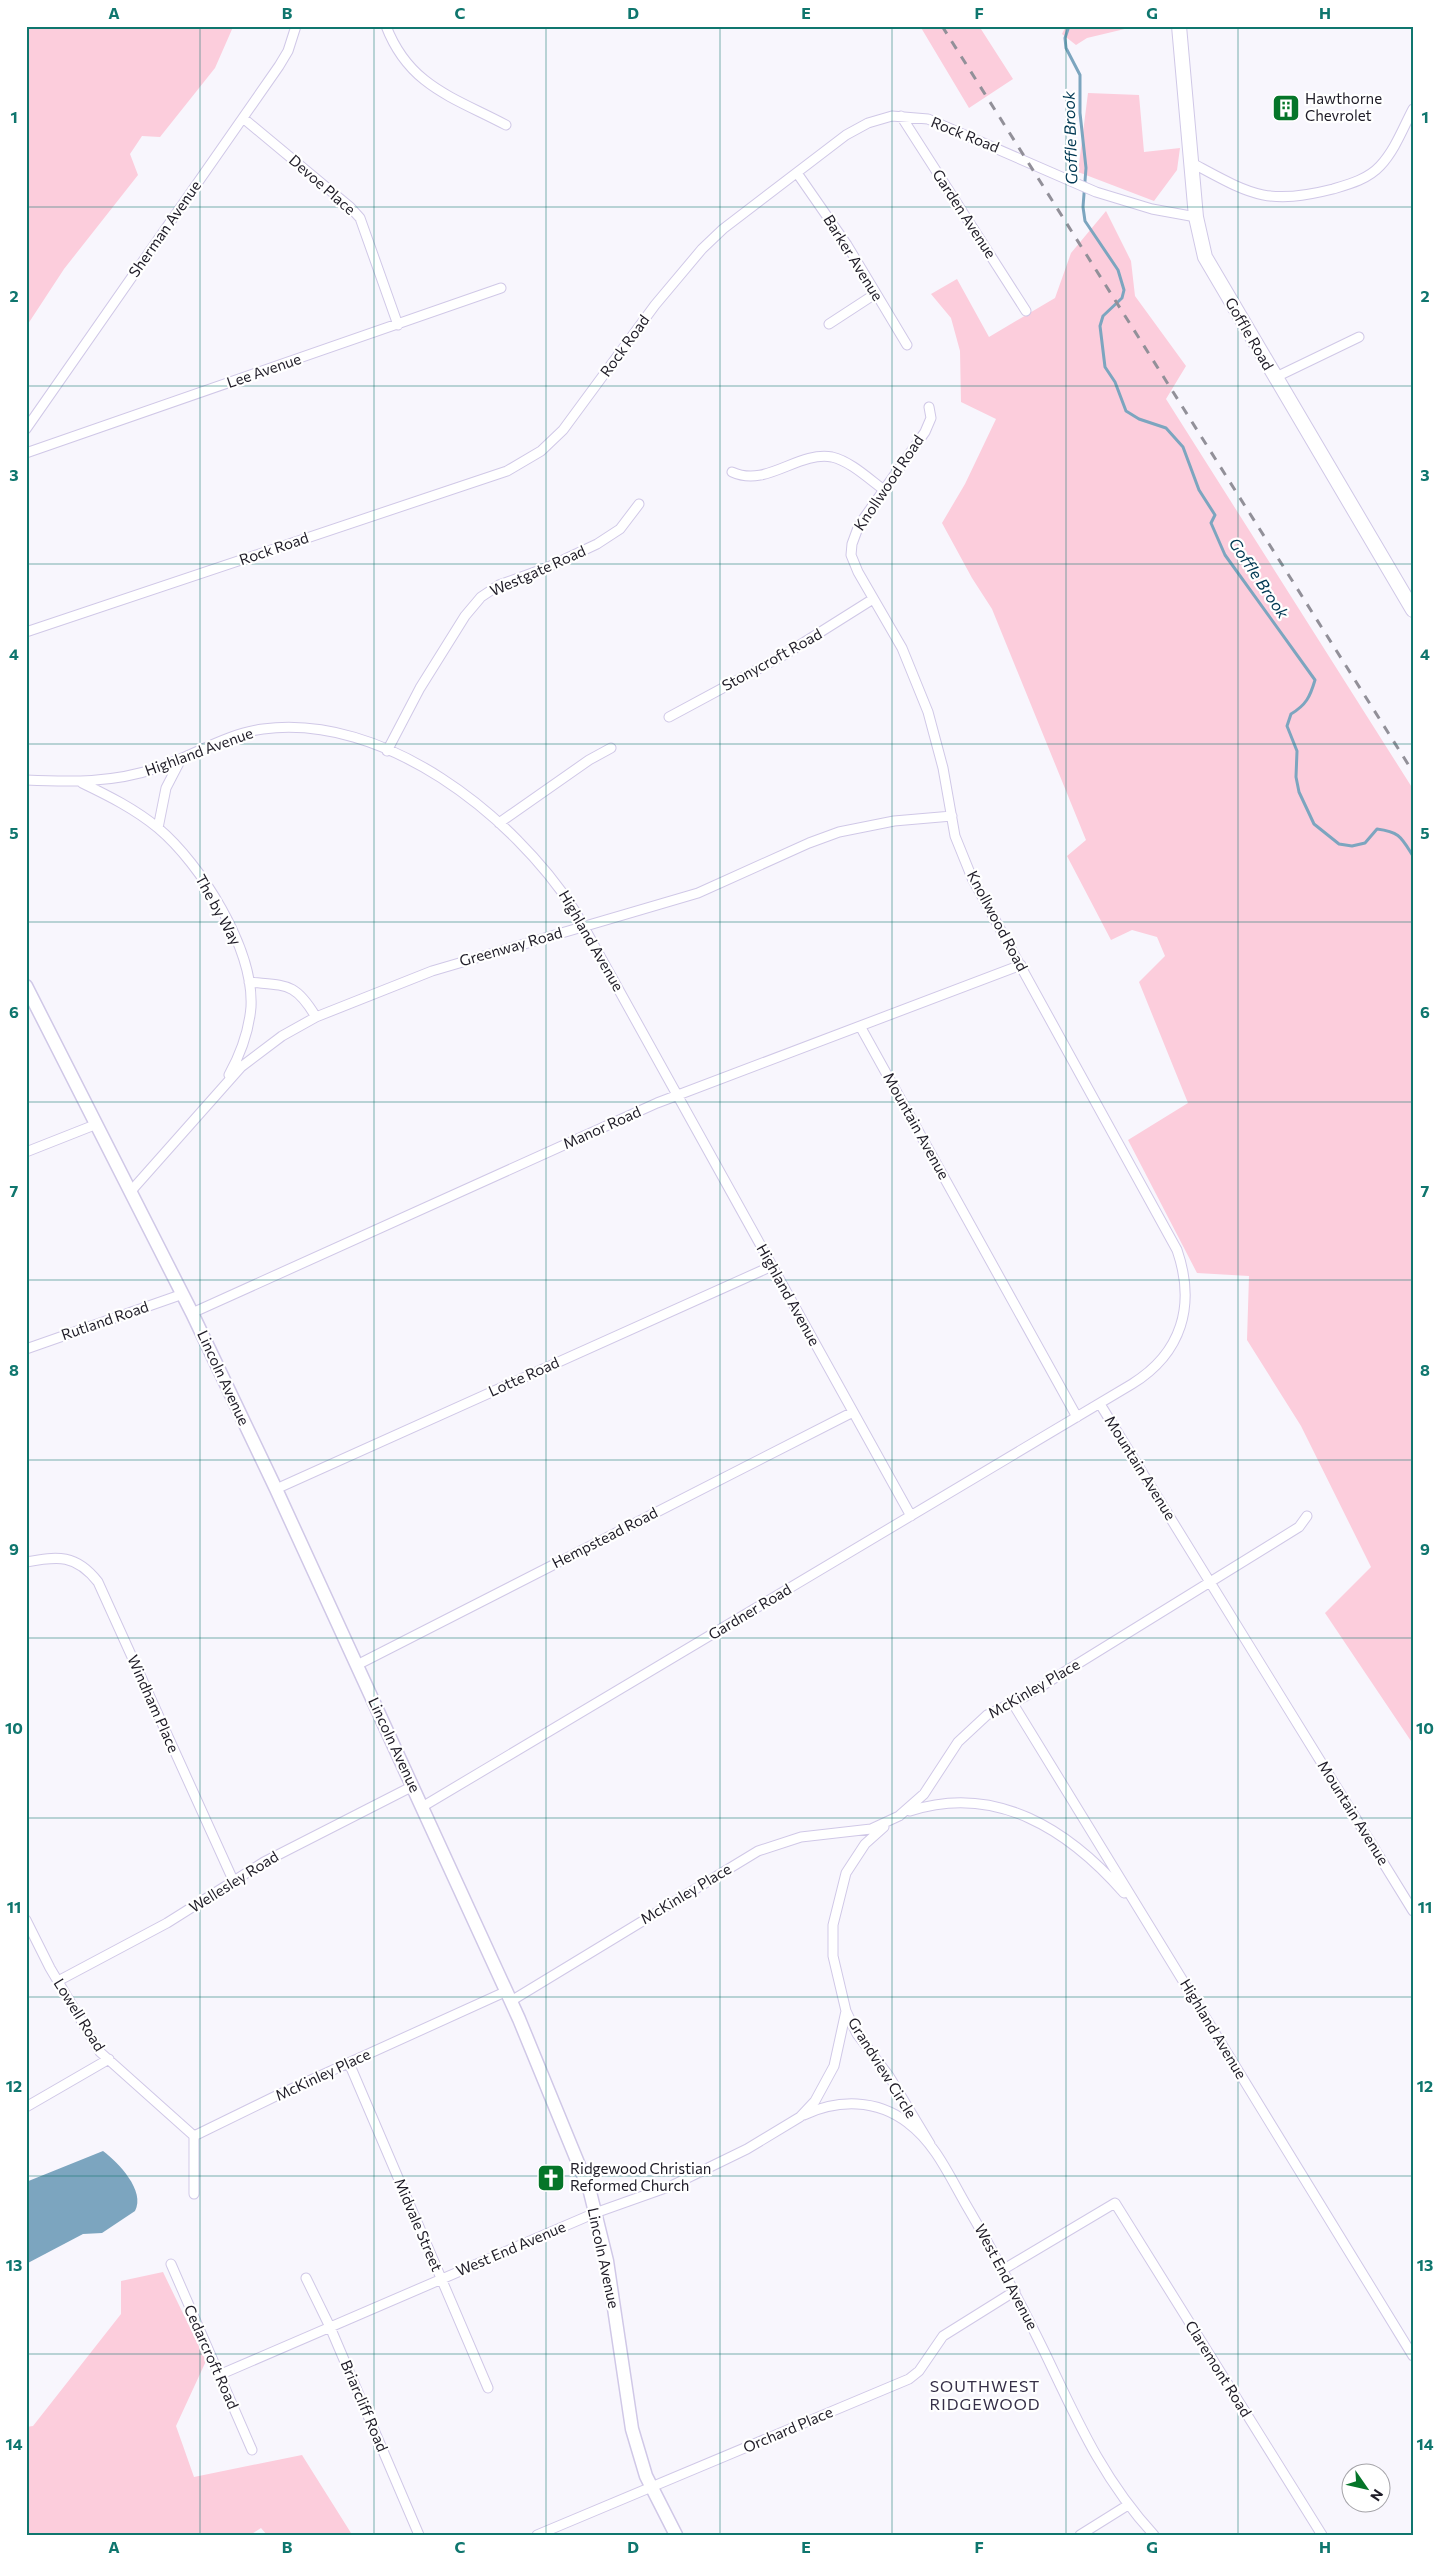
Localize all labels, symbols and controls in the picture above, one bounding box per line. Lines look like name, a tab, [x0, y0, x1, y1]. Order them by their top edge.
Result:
text: A	[108, 3, 120, 22]
text: B	[282, 3, 293, 22]
text: C	[455, 3, 466, 22]
text: D	[627, 3, 639, 22]
text: E	[801, 3, 811, 22]
text: F	[974, 3, 984, 22]
text: G	[1146, 3, 1158, 22]
text: H	[1319, 3, 1331, 22]
place label: Hawthorne Chevrolet	[1305, 89, 1382, 124]
water label: Goffle Brook	[1058, 91, 1081, 185]
building icon: Hawthorne Chevrolet	[1271, 93, 1301, 123]
text: 1	[10, 107, 18, 126]
text: 1	[1421, 107, 1429, 126]
street label: Rock Road	[929, 112, 1002, 156]
street label: Devoe Place	[286, 150, 360, 218]
street label: Garden Avenue	[929, 166, 1000, 261]
street label: Sherman Avenue	[124, 177, 204, 280]
street label: Barker Avenue	[820, 211, 888, 304]
text: 2	[9, 286, 19, 305]
text: 2	[1420, 286, 1430, 305]
street label: Goffle Road	[1222, 294, 1278, 373]
street label: Rock Road	[596, 311, 653, 380]
street label: Lee Avenue	[224, 349, 303, 391]
street label: Knollwood Road	[850, 431, 927, 534]
text: 3	[9, 465, 19, 484]
text: 3	[1420, 465, 1430, 484]
street label: Rock Road	[237, 528, 311, 568]
water label: Goffle Brook	[1225, 534, 1294, 622]
street label: Westgate Road	[487, 541, 588, 599]
street label: Stonycroft Road	[718, 624, 825, 694]
text: 4	[9, 644, 19, 663]
text: 4	[1420, 644, 1430, 663]
street label: Highland Avenue	[142, 723, 255, 779]
text: 5	[9, 823, 19, 842]
text: 5	[1420, 823, 1430, 842]
street label: Knollwood Road	[964, 867, 1032, 974]
street label: The by Way	[192, 871, 246, 948]
street label: Highland Avenue	[556, 887, 628, 994]
street label: Greenway Road	[457, 923, 564, 969]
text: 6	[9, 1002, 19, 1021]
text: 6	[1420, 1002, 1430, 1021]
street label: Mountain Avenue	[880, 1069, 954, 1182]
street label: Manor Road	[560, 1102, 643, 1152]
text: 7	[10, 1181, 19, 1200]
text: 7	[1421, 1181, 1430, 1200]
street label: Highland Avenue	[753, 1240, 824, 1349]
street label: Rutland Road	[59, 1297, 151, 1343]
street label: Lincoln Avenue	[194, 1327, 254, 1428]
street label: Lotte Road	[485, 1353, 562, 1400]
text: 8	[9, 1360, 19, 1379]
text: 8	[1420, 1360, 1430, 1379]
street label: Mountain Avenue	[1102, 1412, 1180, 1523]
street label: Hempstead Road	[549, 1503, 660, 1571]
text: 9	[9, 1539, 19, 1558]
text: 9	[1420, 1539, 1430, 1558]
street label: Gardner Road	[705, 1579, 794, 1643]
street label: Windham Place	[124, 1652, 184, 1755]
street label: McKinley Place	[984, 1655, 1083, 1722]
street label: Lincoln Avenue	[365, 1694, 425, 1795]
text: 10	[5, 1718, 23, 1737]
text: 10	[1416, 1718, 1434, 1737]
street label: Mountain Avenue	[1315, 1757, 1393, 1868]
street label: Wellesley Road	[186, 1847, 281, 1916]
street label: McKinley Place	[637, 1859, 734, 1927]
text: 11	[7, 1897, 21, 1916]
text: 11	[1418, 1897, 1432, 1916]
street label: Lowell Road	[50, 1975, 109, 2054]
street label: Highland Avenue	[1177, 1975, 1251, 2082]
street label: Grandview Circle	[845, 2014, 921, 2121]
street label: McKinley Place	[272, 2044, 373, 2104]
text: 12	[6, 2076, 22, 2095]
text: 12	[1417, 2076, 1433, 2095]
place label: Ridgewood Christian Reformed Church	[570, 2159, 711, 2194]
church icon: Ridgewood Christian Reformed Church	[536, 2163, 566, 2193]
street label: Midvale Street	[391, 2175, 447, 2274]
street label: Lincoln Avenue	[584, 2206, 623, 2310]
street label: West End Avenue	[453, 2217, 568, 2279]
street label: West End Avenue	[971, 2221, 1042, 2332]
text: 13	[6, 2255, 22, 2274]
text: 13	[1417, 2255, 1433, 2274]
street label: Cedarcroft Road	[181, 2302, 243, 2412]
street label: Claremont Road	[1182, 2317, 1256, 2420]
street label: Briarcliff Road	[338, 2357, 392, 2454]
district label: SOUTHWEST RIDGEWOOD	[929, 2376, 1041, 2413]
street label: Orchard Place	[740, 2402, 835, 2456]
text: 14	[5, 2434, 23, 2453]
text: 14	[1416, 2434, 1434, 2453]
north arrow	[1342, 2464, 1392, 2514]
text: N	[1367, 2486, 1387, 2505]
text: A	[108, 2537, 120, 2556]
text: B	[282, 2537, 293, 2556]
text: C	[455, 2537, 466, 2556]
text: D	[627, 2537, 639, 2556]
text: E	[801, 2537, 811, 2556]
text: F	[974, 2537, 984, 2556]
text: G	[1146, 2537, 1158, 2556]
text: H	[1319, 2537, 1331, 2556]

